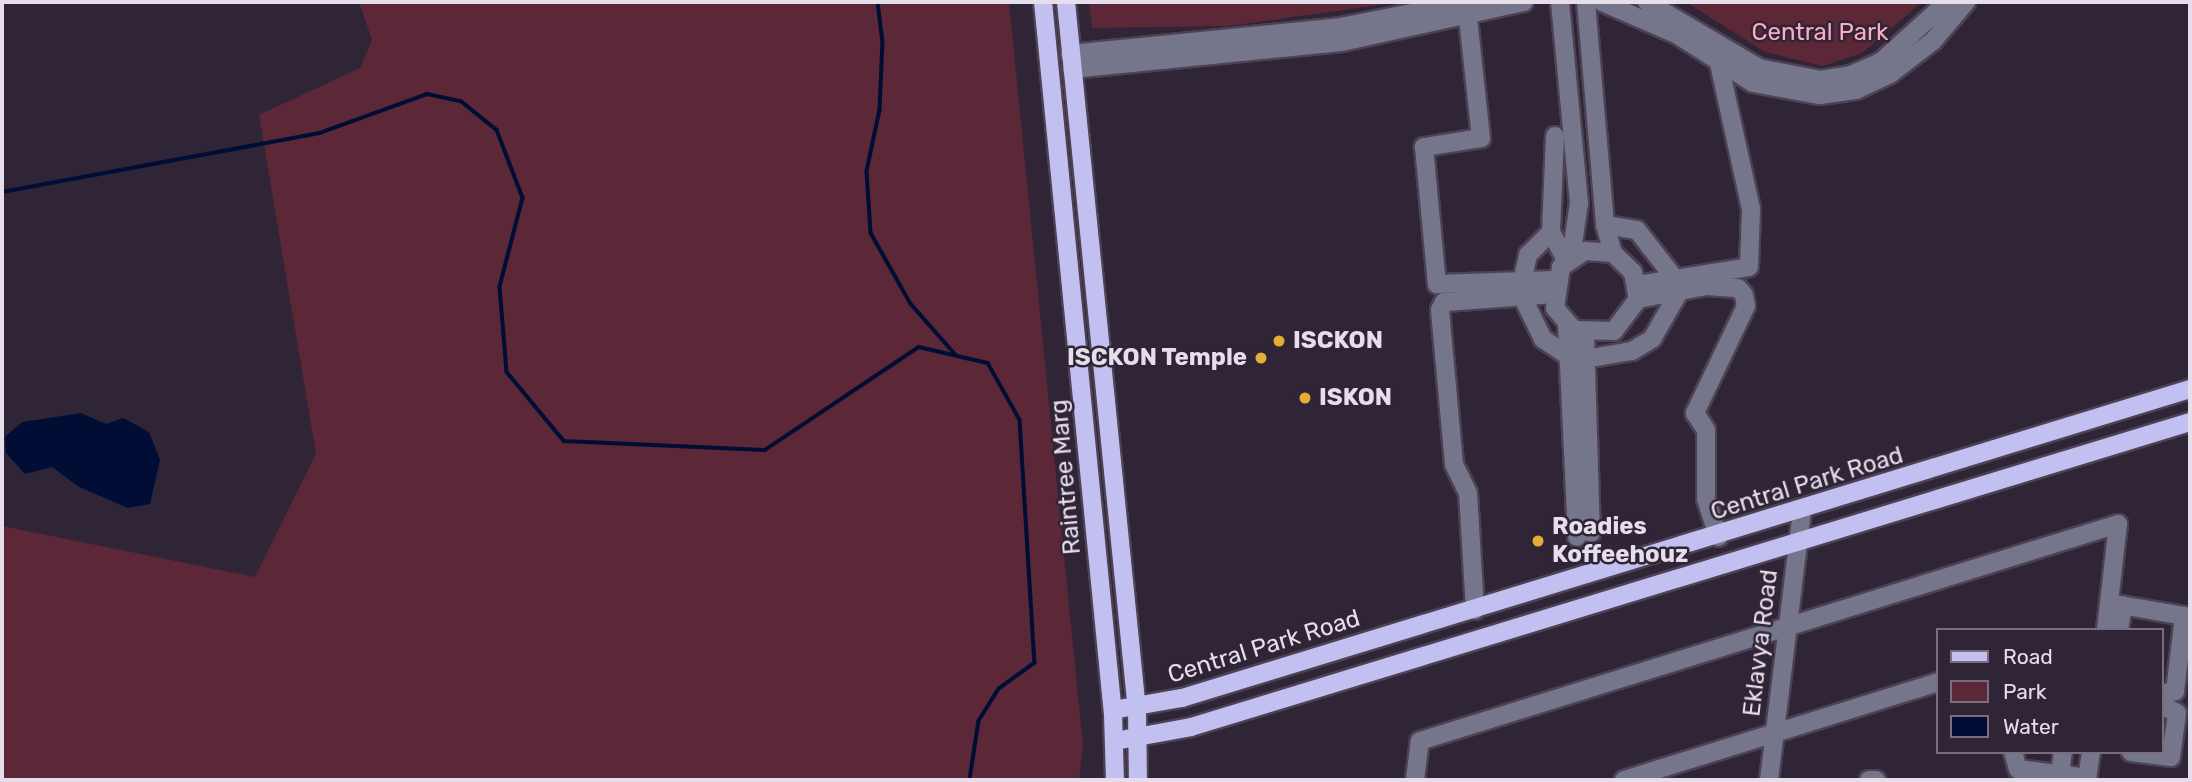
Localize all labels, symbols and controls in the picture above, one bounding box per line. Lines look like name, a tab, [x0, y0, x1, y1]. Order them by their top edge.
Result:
park label: Central Park	[1752, 19, 1888, 47]
place label: ISCKON	[1293, 327, 1383, 355]
marker: ISCKON	[1271, 333, 1287, 349]
place label: ISCKON Temple	[1066, 344, 1247, 372]
marker: ISCKON Temple	[1253, 350, 1269, 366]
place label: ISKON	[1319, 384, 1392, 412]
marker: ISKON	[1297, 390, 1313, 406]
street label: Raintree Marg	[1045, 398, 1087, 556]
street label: Central Park Road	[1707, 441, 1907, 527]
place label: Roadies Koffeehouz	[1552, 513, 1688, 569]
marker: Roadies Koffeehouz	[1530, 533, 1546, 549]
street label: Eklavya Road	[1738, 568, 1784, 718]
street label: Central Park Road	[1164, 604, 1364, 690]
legend	[1937, 628, 2164, 754]
text: Road	[2003, 644, 2053, 669]
text: Park	[2003, 679, 2047, 704]
text: Water	[2003, 714, 2059, 739]

